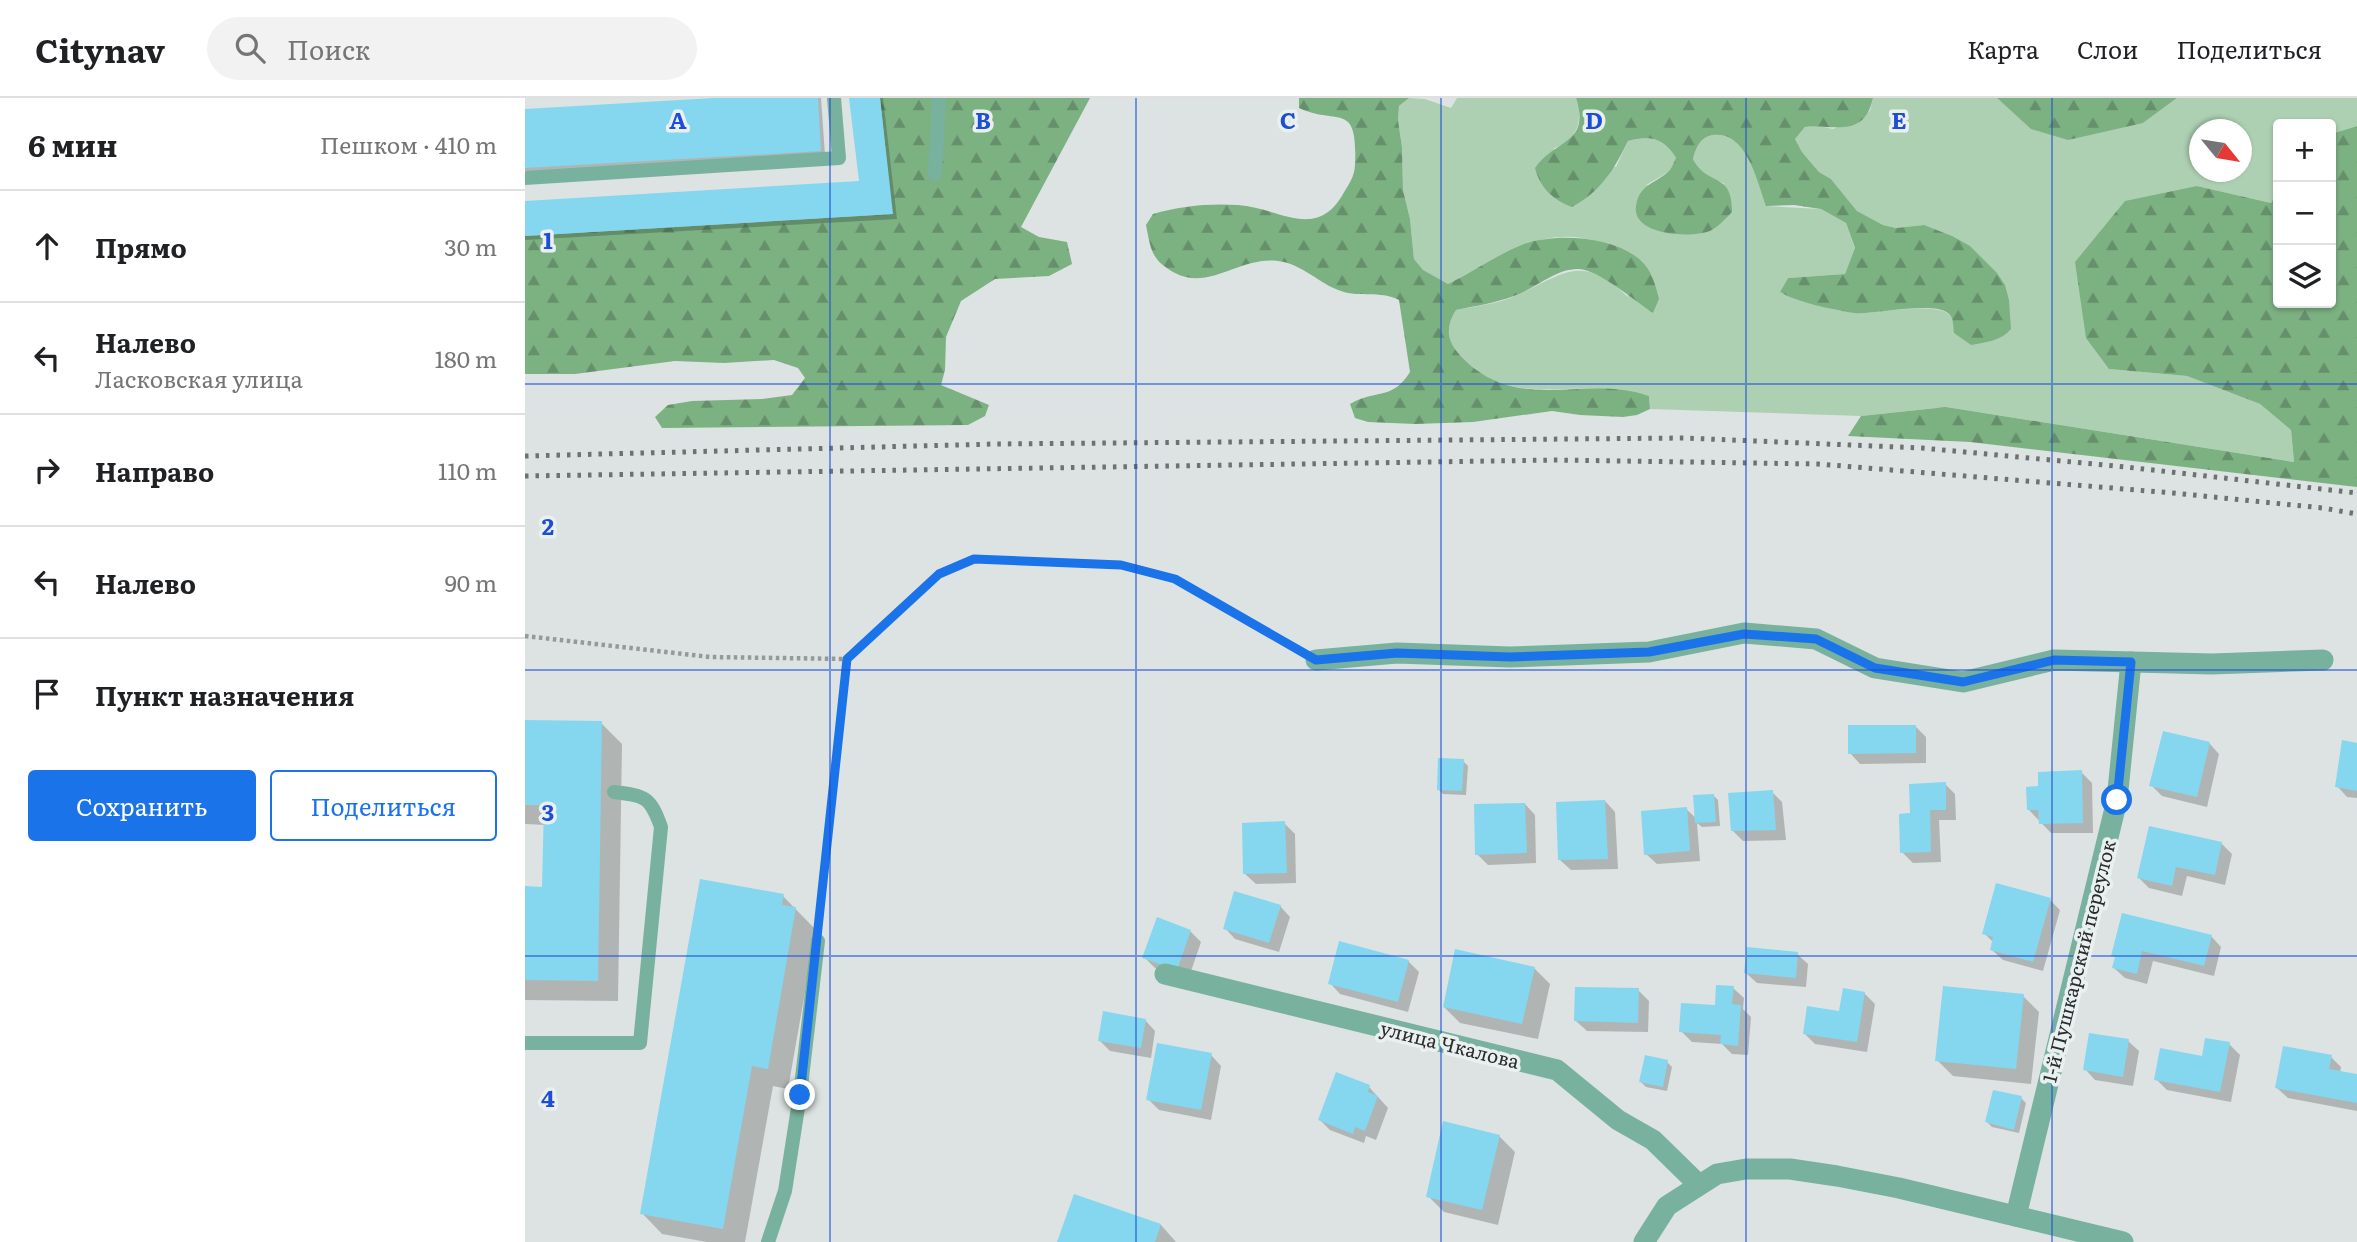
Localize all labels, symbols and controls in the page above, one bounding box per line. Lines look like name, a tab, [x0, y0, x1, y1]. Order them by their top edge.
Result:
search box	[207, 17, 697, 80]
text: Citynav	[35, 24, 165, 73]
icon: search	[231, 29, 269, 67]
text: Поиск	[287, 29, 370, 68]
text: Карта	[1967, 31, 2039, 66]
text: Слои	[2077, 31, 2138, 66]
text: Поделиться	[2176, 31, 2322, 66]
text: A	[669, 102, 687, 136]
text: B	[975, 102, 991, 136]
text: C	[1280, 102, 1296, 136]
text: D	[1585, 102, 1603, 136]
text: E	[1891, 102, 1907, 136]
north arrow	[2189, 119, 2252, 182]
map controls	[2273, 119, 2336, 308]
button: +	[2273, 119, 2336, 182]
text: 6 мин	[28, 122, 117, 166]
text: Пешком · 410 m	[320, 127, 497, 161]
button: −	[2273, 182, 2336, 245]
text: 1	[543, 222, 553, 256]
icon: ahead	[28, 227, 66, 265]
text: Прямо	[95, 227, 187, 266]
text: 30 m	[444, 229, 497, 263]
button: layers	[2273, 245, 2336, 308]
text: Налево	[95, 322, 196, 361]
icon: left	[28, 339, 66, 377]
text: 180 m	[435, 341, 497, 375]
text: Ласковская улица	[95, 361, 303, 395]
icon: right	[28, 451, 66, 489]
text: Направо	[95, 451, 214, 490]
text: 110 m	[438, 453, 497, 487]
text: 2	[542, 508, 554, 542]
icon: left	[28, 563, 66, 601]
text: Налево	[95, 563, 196, 602]
text: 90 m	[445, 565, 497, 599]
icon: arrive	[28, 675, 66, 713]
text: Пункт назначения	[95, 675, 354, 714]
button: Сохранить	[28, 770, 256, 841]
button: Поделиться	[270, 770, 497, 841]
route start	[2101, 784, 2132, 815]
text: 3	[542, 794, 554, 828]
street label: 1-й Пушкарский переулок	[2034, 836, 2122, 1085]
street label: улица Чкалова	[1378, 1013, 1523, 1075]
route end	[784, 1079, 815, 1110]
text: 4	[541, 1080, 555, 1114]

